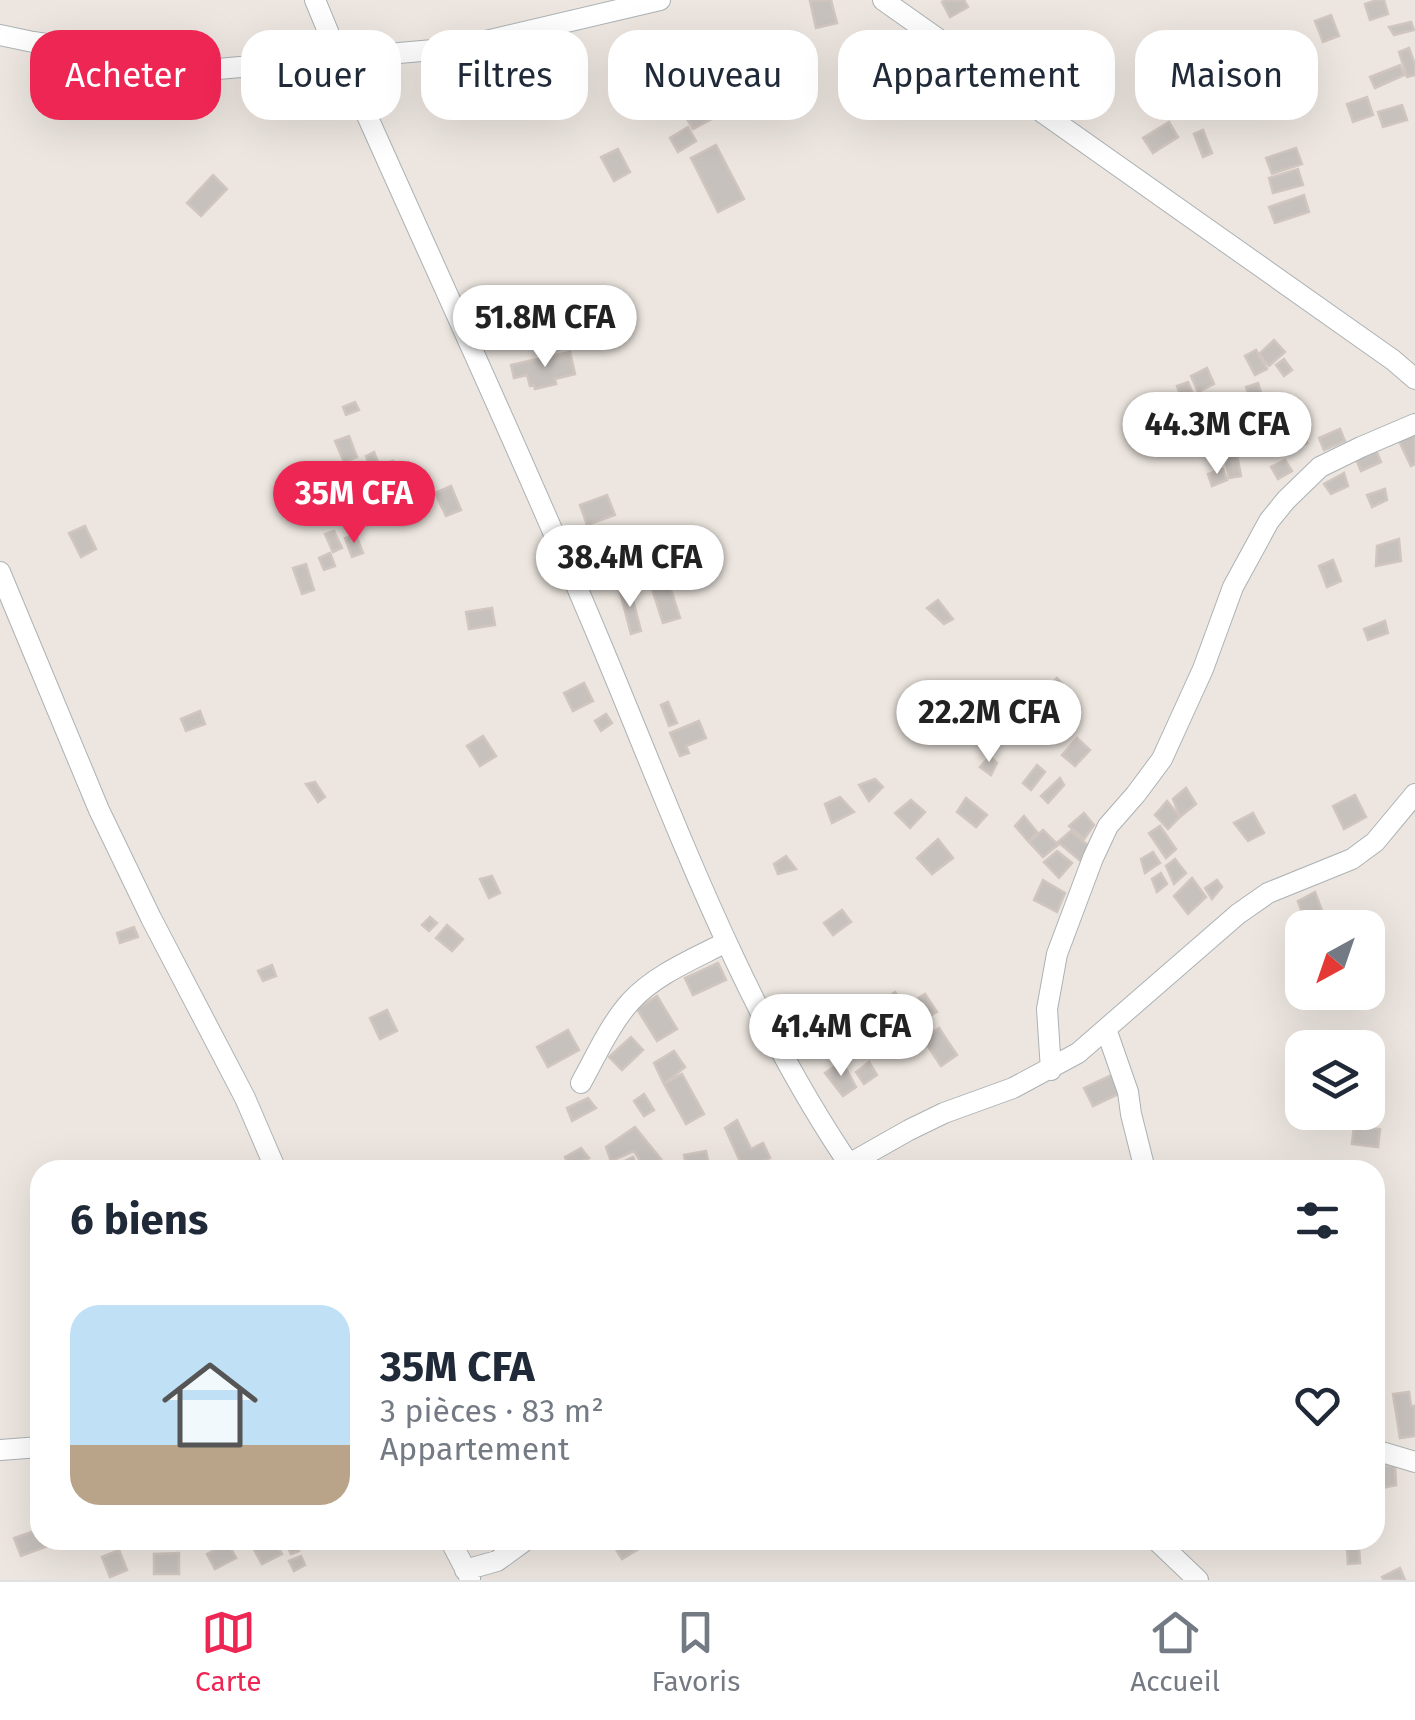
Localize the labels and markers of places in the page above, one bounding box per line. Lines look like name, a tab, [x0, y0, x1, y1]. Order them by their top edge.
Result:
pin: 51.8M CFA	[431, 285, 659, 370]
pin: 44.3M CFA	[1103, 392, 1331, 477]
pin: 35M CFA	[262, 461, 446, 546]
pin: 38.4M CFA	[516, 525, 744, 610]
pin: 22.2M CFA	[875, 680, 1103, 765]
pin: 41.4M CFA	[727, 994, 955, 1079]

